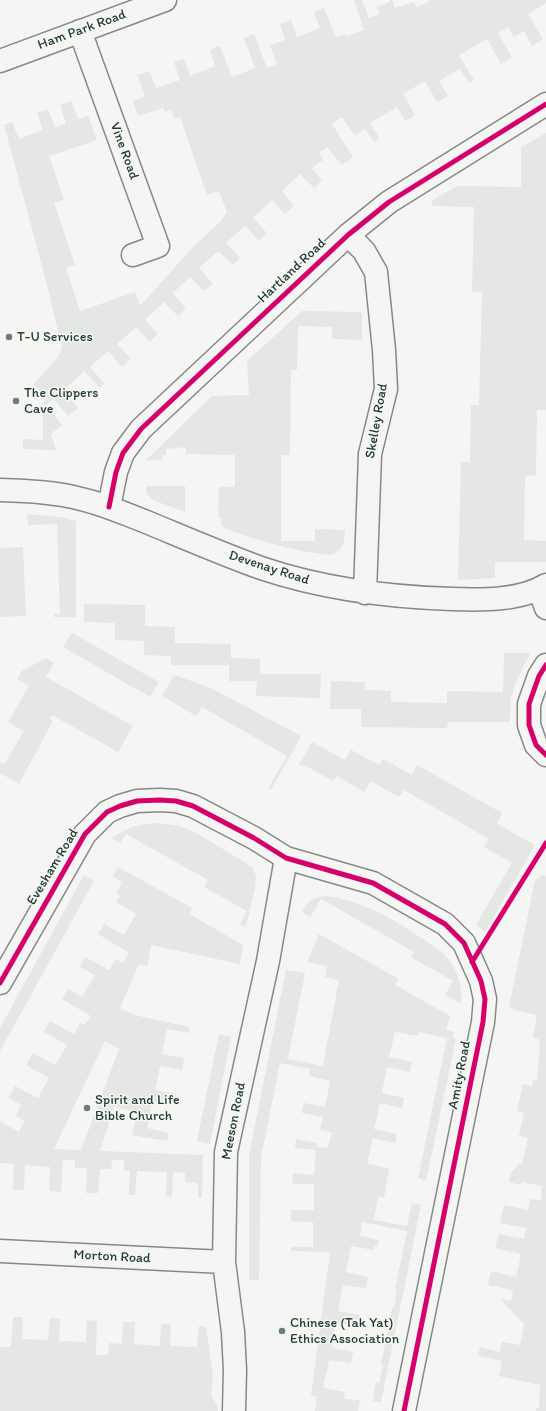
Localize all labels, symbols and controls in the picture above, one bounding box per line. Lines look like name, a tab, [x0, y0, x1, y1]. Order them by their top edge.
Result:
street label: Ham Park Road	[36, 6, 128, 54]
street label: Vine Road	[106, 120, 142, 182]
street label: Hartland Road	[254, 235, 330, 307]
place label: T-U Services	[17, 329, 93, 345]
marker: T-U Services	[4, 332, 14, 342]
street label: Skelley Road	[362, 382, 392, 460]
place label: The Clippers Cave	[24, 385, 99, 418]
marker: The Clippers Cave	[11, 396, 21, 406]
street label: Devenay Road	[227, 547, 311, 589]
street label: Evesham Road	[24, 826, 82, 908]
street label: Amity Road	[445, 1039, 475, 1111]
street label: Meeson Road	[218, 1081, 250, 1161]
place label: Spirit and Life Bible Church	[95, 1092, 180, 1124]
marker: Spirit and Life Bible Church	[82, 1103, 92, 1113]
street label: Morton Road	[73, 1247, 151, 1267]
place label: Chinese (Tak Yat) Ethics Association	[290, 1315, 399, 1348]
marker: Chinese (Tak Yat) Ethics Association	[277, 1326, 287, 1336]

